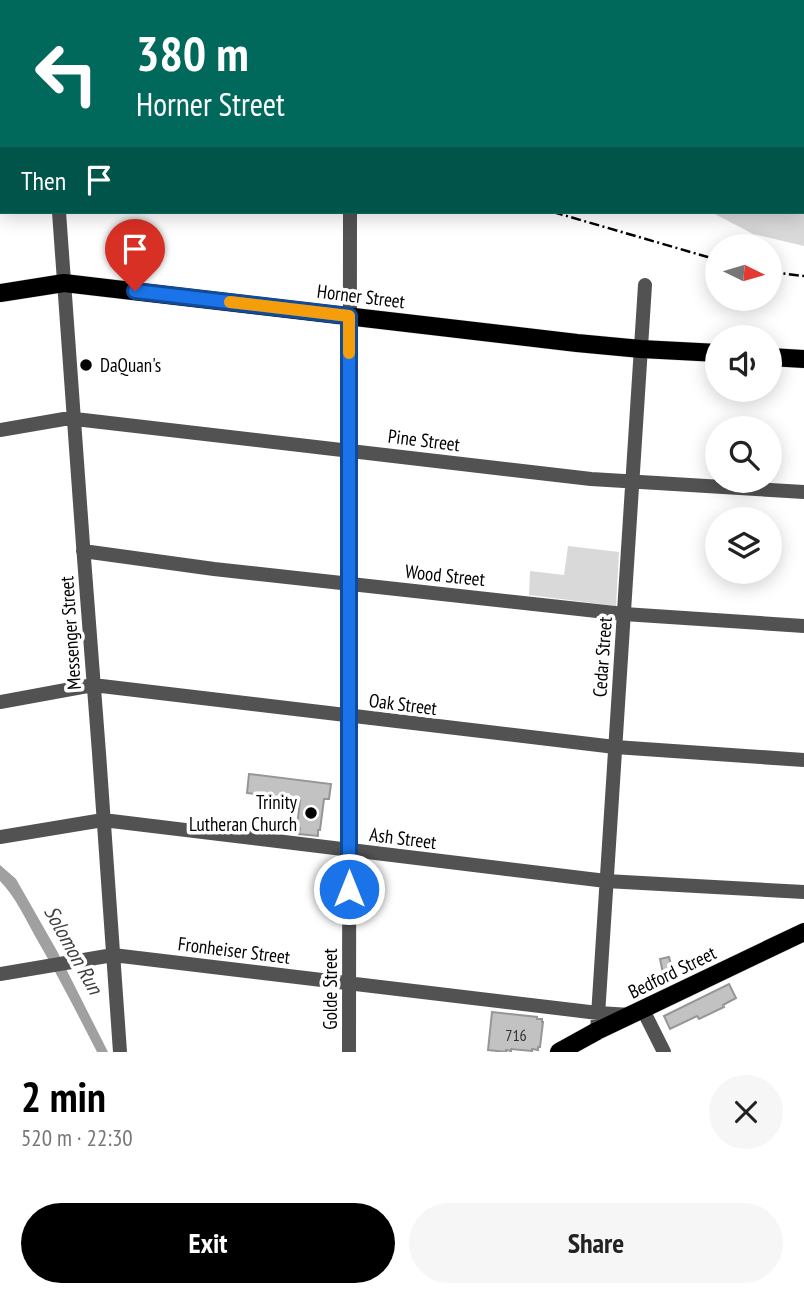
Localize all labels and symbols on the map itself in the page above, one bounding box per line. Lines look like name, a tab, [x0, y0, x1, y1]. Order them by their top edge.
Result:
pin	[105, 219, 165, 291]
north arrow	[705, 234, 782, 312]
street label: Horner Street	[316, 279, 407, 313]
place label: DaQuan's	[100, 353, 161, 377]
marker: DaQuan's	[78, 357, 94, 373]
street label: Pine Street	[387, 424, 462, 456]
street label: Wood Street	[404, 559, 487, 591]
street label: Messenger Street	[54, 575, 86, 691]
street label: Cedar Street	[587, 615, 617, 698]
street label: Oak Street	[368, 688, 439, 720]
place label: Trinity Lutheran Church	[189, 790, 298, 836]
marker: Trinity Lutheran Church	[303, 805, 319, 821]
street label: Ash Street	[368, 822, 439, 854]
position arrow	[312, 852, 386, 926]
water label: Solomon Run	[38, 901, 110, 1000]
street label: Fronheiser Street	[177, 931, 292, 969]
street label: Bedford Street	[624, 940, 721, 1004]
street label: Golde Street	[318, 948, 342, 1030]
house number: 716	[505, 1025, 527, 1045]

